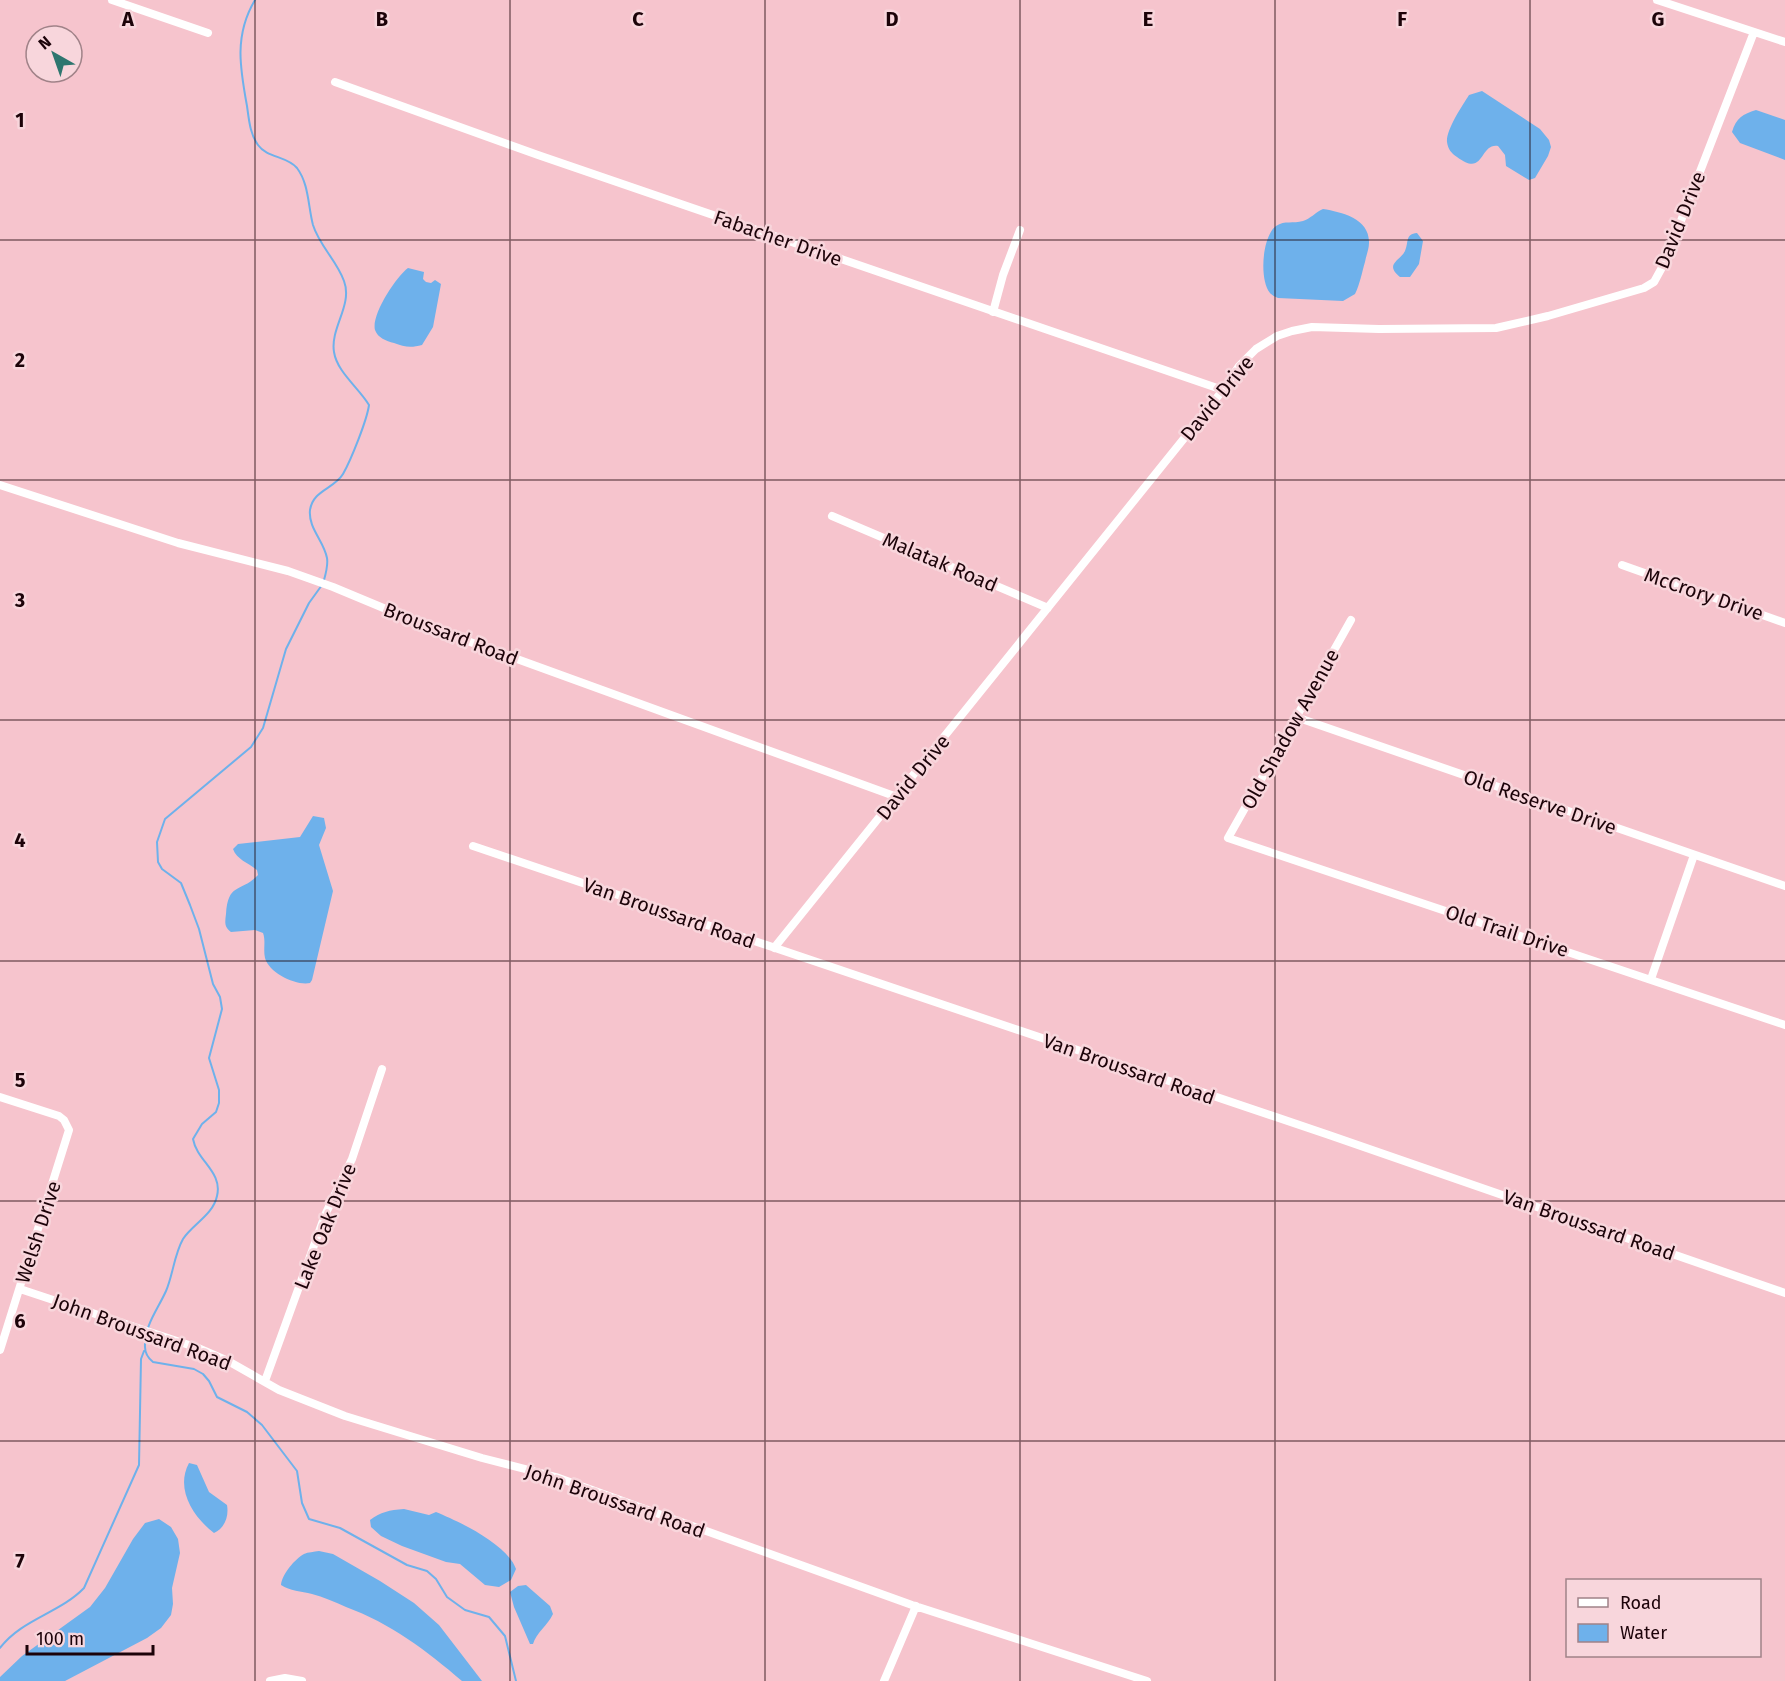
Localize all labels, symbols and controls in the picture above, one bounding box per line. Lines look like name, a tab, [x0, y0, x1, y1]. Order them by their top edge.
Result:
text: A	[121, 7, 135, 31]
text: B	[376, 7, 388, 31]
text: C	[632, 7, 644, 31]
text: D	[885, 7, 899, 31]
text: E	[1143, 7, 1153, 31]
text: F	[1397, 7, 1407, 31]
text: G	[1652, 7, 1664, 31]
north arrow	[24, 24, 84, 84]
text: N	[35, 32, 55, 54]
text: 1	[15, 108, 25, 132]
street label: David Drive	[1650, 168, 1710, 272]
street label: Fabacher Drive	[711, 205, 845, 271]
text: 2	[15, 348, 25, 372]
street label: David Drive	[1175, 350, 1259, 446]
street label: Malatak Road	[879, 527, 1001, 597]
street label: McCrory Drive	[1641, 562, 1767, 626]
text: 3	[14, 588, 25, 612]
street label: Broussard Road	[380, 597, 522, 671]
street label: Old Shadow Avenue	[1236, 644, 1344, 814]
street label: David Drive	[871, 729, 955, 825]
street label: Old Reserve Drive	[1460, 765, 1620, 839]
text: 4	[14, 828, 26, 852]
street label: Van Broussard Road	[580, 872, 758, 954]
street label: Old Trail Drive	[1442, 900, 1572, 962]
street label: Van Broussard Road	[1040, 1028, 1218, 1110]
text: 5	[15, 1068, 26, 1092]
street label: Lake Oak Drive	[289, 1159, 361, 1293]
street label: Welsh Drive	[10, 1178, 66, 1286]
street label: Van Broussard Road	[1500, 1184, 1678, 1266]
street label: John Broussard Road	[49, 1288, 235, 1376]
text: 6	[14, 1309, 26, 1333]
street label: John Broussard Road	[522, 1459, 708, 1543]
text: 7	[15, 1549, 25, 1573]
legend	[1566, 1579, 1761, 1657]
text: Road	[1620, 1592, 1662, 1614]
scale bar	[27, 1618, 153, 1656]
text: Water	[1620, 1622, 1667, 1644]
text: 100 m	[36, 1628, 84, 1650]

